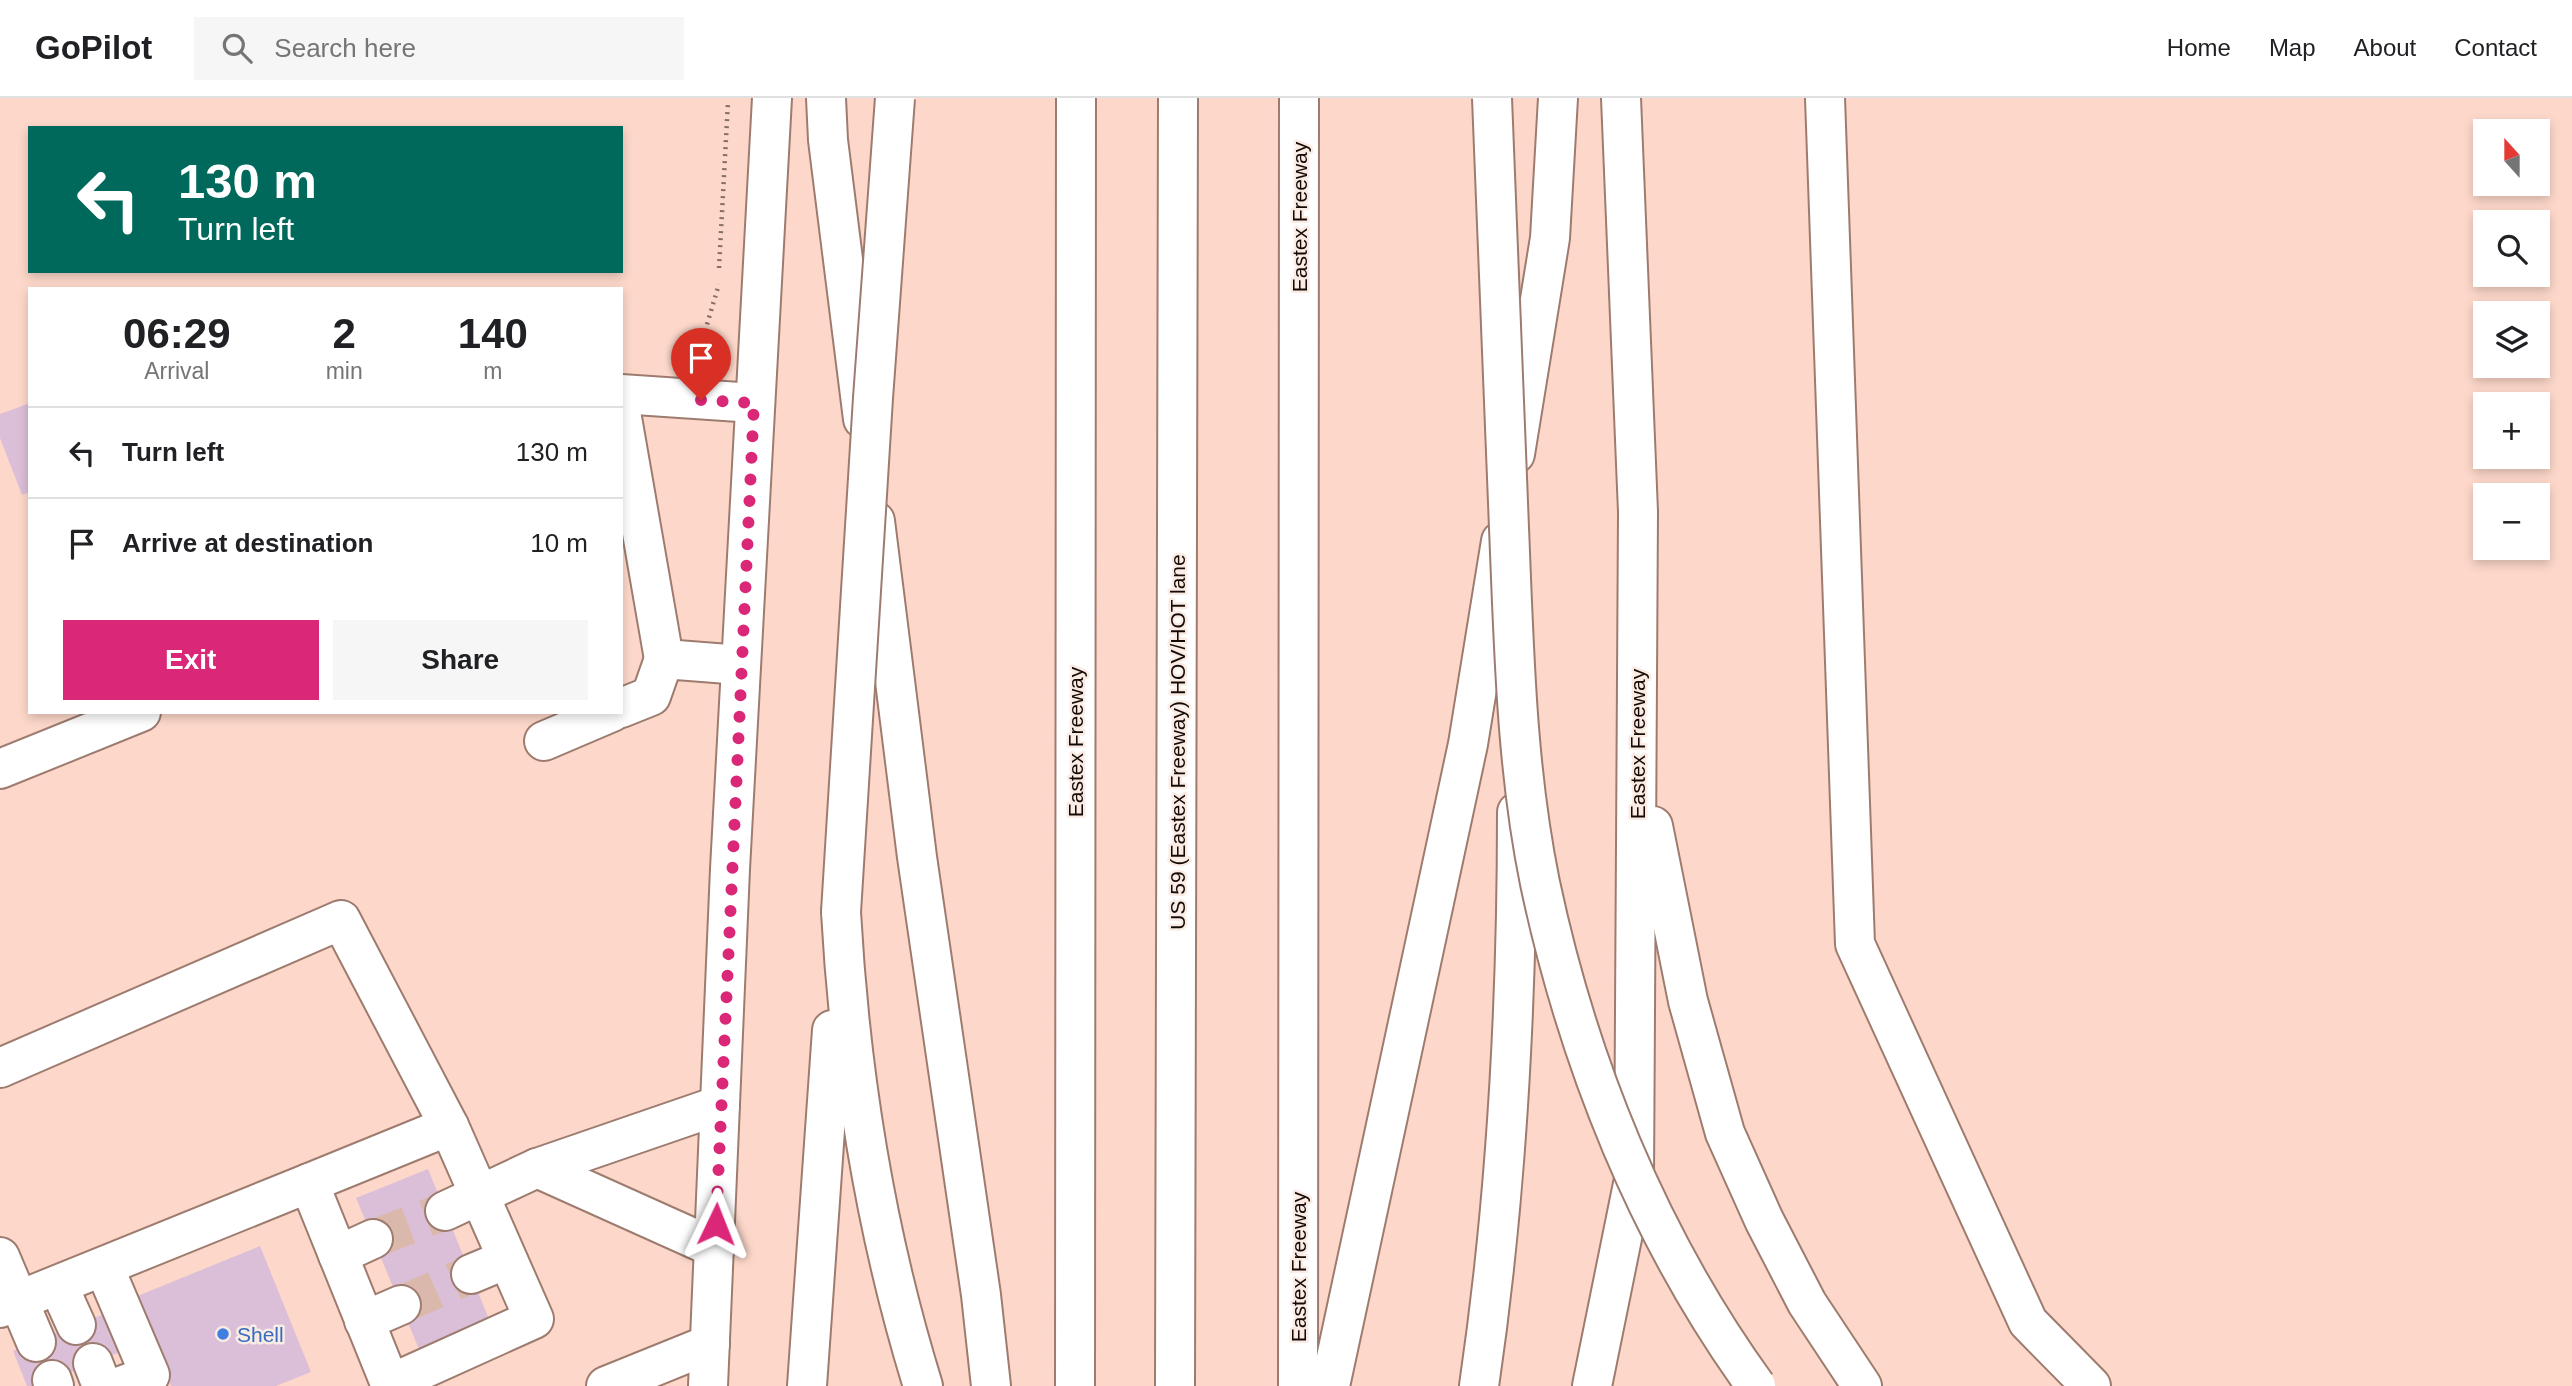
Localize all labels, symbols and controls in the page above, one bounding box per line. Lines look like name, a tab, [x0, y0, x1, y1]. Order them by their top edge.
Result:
search box	[194, 17, 684, 80]
text: GoPilot	[35, 29, 152, 66]
icon: search	[218, 29, 256, 67]
text: Search here	[274, 33, 416, 63]
text: Home	[2167, 34, 2231, 61]
text: Map	[2269, 34, 2316, 61]
text: About	[2354, 34, 2416, 61]
text: Contact	[2454, 34, 2537, 61]
north arrow	[2473, 119, 2550, 196]
map controls	[2473, 119, 2550, 560]
street label: Eastex Freeway	[1288, 141, 1311, 292]
icon: left	[63, 154, 154, 245]
text: 130 m	[178, 154, 317, 208]
button: search	[2473, 210, 2550, 287]
text: Turn left	[178, 211, 294, 247]
button: layers	[2473, 301, 2550, 378]
text: 06:29	[123, 310, 231, 357]
text: 2	[332, 310, 356, 357]
text: 140	[458, 310, 528, 357]
pin	[671, 328, 731, 400]
icon: arrive	[682, 339, 720, 377]
text: Arrival	[144, 358, 209, 384]
text: min	[326, 358, 363, 384]
text: m	[483, 358, 502, 384]
button: +	[2473, 392, 2550, 469]
icon: left	[63, 434, 101, 472]
text: Turn left	[122, 437, 224, 467]
text: 130 m	[516, 437, 588, 467]
button: −	[2473, 483, 2550, 560]
icon: arrive	[63, 525, 101, 563]
text: Arrive at destination	[122, 528, 373, 558]
text: 10 m	[530, 528, 588, 558]
street label: US 59 (Eastex Freeway) HOV/HOT lane	[1166, 554, 1189, 930]
button: Exit	[63, 620, 319, 700]
button: Share	[333, 620, 588, 700]
street label: Eastex Freeway	[1064, 666, 1087, 817]
street label: Eastex Freeway	[1626, 668, 1649, 819]
position arrow	[679, 1187, 753, 1261]
street label: Eastex Freeway	[1287, 1191, 1310, 1342]
place label: Shell	[237, 1323, 284, 1346]
marker: Shell	[215, 1326, 231, 1342]

